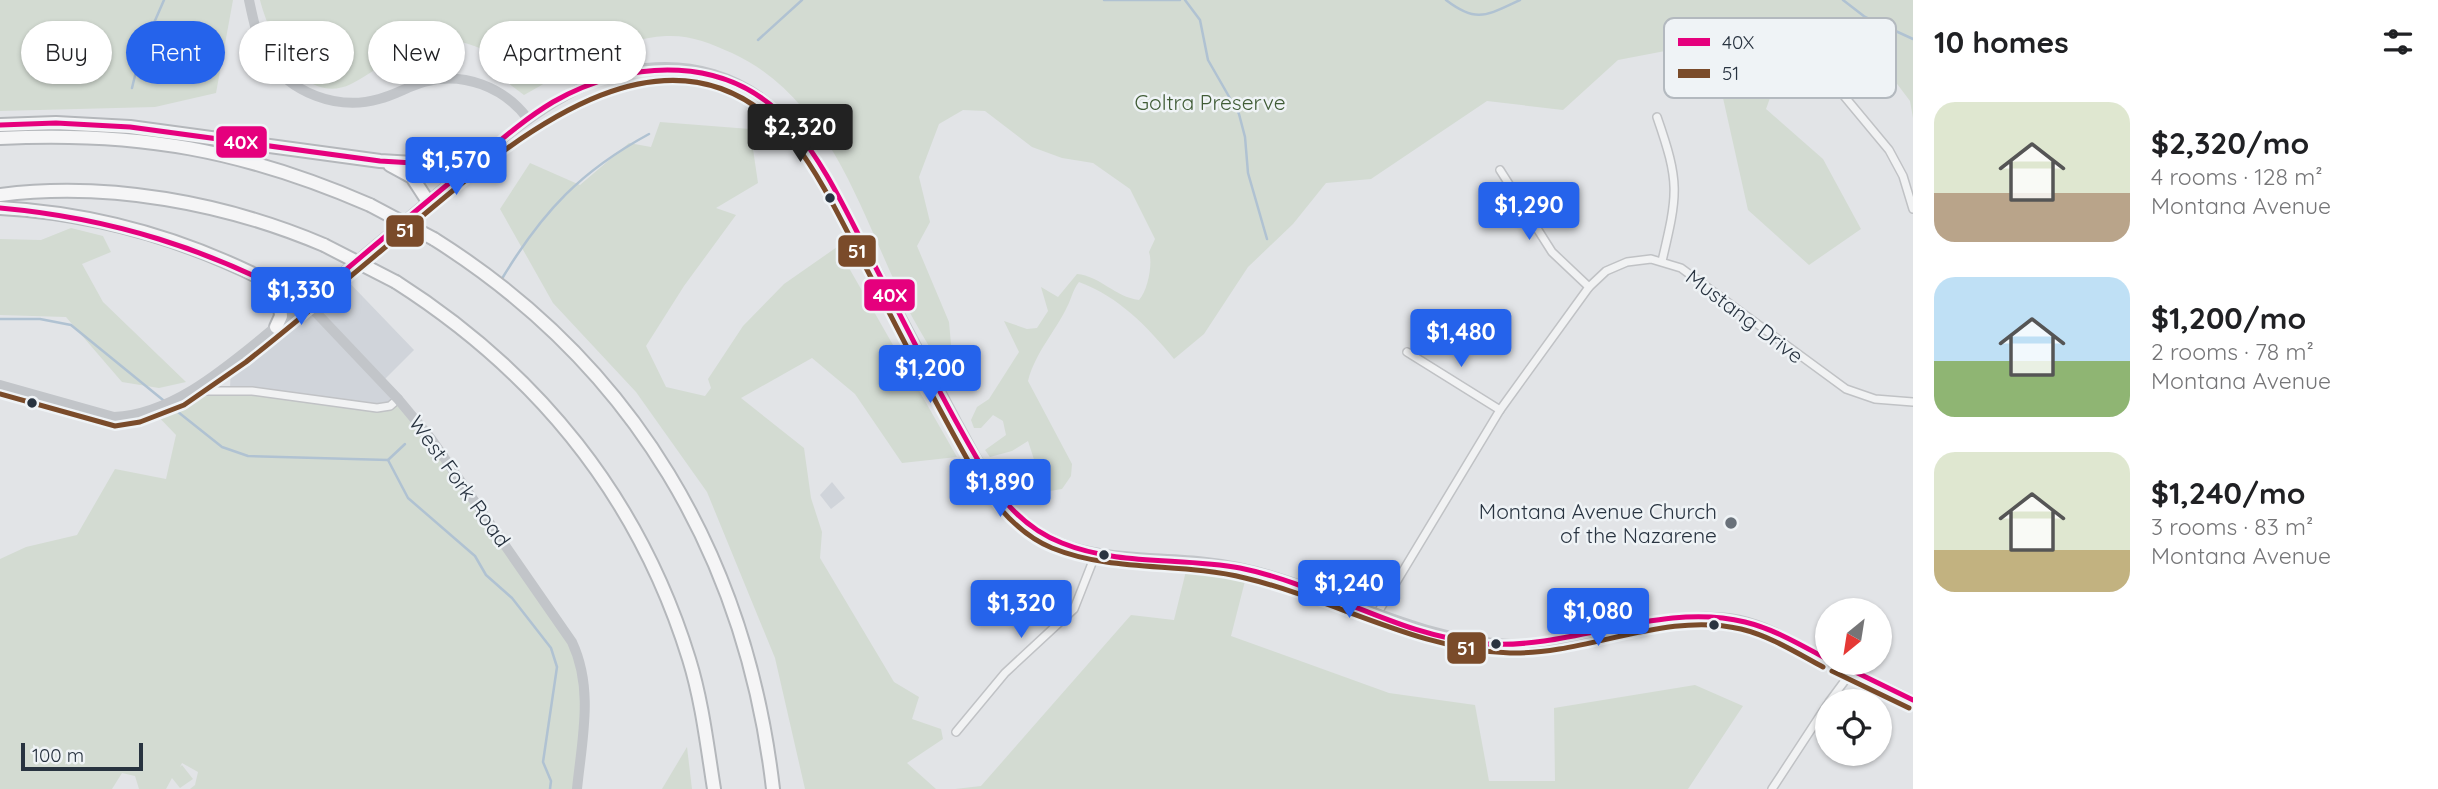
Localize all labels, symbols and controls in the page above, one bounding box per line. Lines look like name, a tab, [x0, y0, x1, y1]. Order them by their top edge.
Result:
legend	[1664, 18, 1896, 98]
chip: Buy	[21, 21, 112, 84]
chip: Rent	[126, 21, 225, 84]
chip: Filters	[239, 21, 354, 84]
chip: New	[368, 21, 465, 84]
chip: Apartment	[479, 21, 646, 84]
text: 10 homes	[1934, 23, 2069, 61]
icon: filters	[2379, 23, 2417, 61]
text: 40X	[1722, 30, 1754, 54]
text: 51	[1722, 61, 1739, 85]
park label: Goltra Preserve	[1134, 89, 1286, 115]
pin: $2,320	[743, 104, 857, 164]
text: $2,320	[764, 112, 836, 141]
text: $2,320/mo	[2151, 124, 2309, 162]
line badge: 40X	[215, 125, 268, 159]
text: 40X	[224, 130, 258, 154]
icon: home	[1990, 130, 2074, 214]
pin: $1,570	[399, 138, 513, 197]
text: $1,570	[422, 145, 491, 174]
text: 4 rooms · 128 m²	[2151, 162, 2323, 191]
pin: $1,290	[1472, 182, 1586, 242]
text: $1,290	[1494, 190, 1564, 219]
unlabelled marker	[823, 191, 837, 205]
text: Montana Avenue	[2151, 191, 2331, 220]
line badge: 51	[385, 214, 425, 248]
text: 51	[396, 218, 414, 242]
line badge: 51	[837, 234, 877, 268]
text: 51	[848, 239, 866, 263]
street label: Mustang Drive	[1681, 263, 1809, 369]
pin: $1,330	[244, 268, 358, 327]
text: $1,330	[267, 275, 335, 304]
line badge: 40X	[863, 278, 916, 312]
text: 40X	[873, 283, 907, 307]
text: $1,200/mo	[2151, 299, 2306, 337]
icon: home	[1990, 305, 2074, 389]
pin: $1,480	[1404, 310, 1518, 369]
text: $1,480	[1426, 317, 1496, 346]
text: 2 rooms · 78 m²	[2151, 337, 2314, 366]
pin: $1,200	[873, 346, 987, 405]
text: $1,200	[895, 353, 965, 382]
text: Montana Avenue	[2151, 366, 2331, 395]
unlabelled marker	[25, 396, 39, 410]
street label: West Fork Road	[404, 410, 516, 552]
pin: $1,890	[943, 460, 1057, 519]
text: $1,890	[966, 467, 1034, 496]
text: $1,240/mo	[2151, 474, 2305, 512]
icon: home	[1990, 480, 2074, 564]
place label: Montana Avenue Church of the Nazarene	[1479, 498, 1717, 548]
text: 3 rooms · 83 m²	[2151, 512, 2313, 541]
marker: Montana Avenue Church of the Nazarene	[1723, 515, 1739, 531]
text: Montana Avenue	[2151, 541, 2331, 570]
unlabelled marker	[1097, 548, 1111, 562]
pin: $1,240	[1292, 560, 1406, 620]
text: $1,240	[1314, 568, 1384, 597]
pin: $1,320	[964, 580, 1078, 640]
text: $1,320	[987, 588, 1055, 617]
pin: $1,080	[1541, 588, 1655, 648]
text: $1,080	[1563, 596, 1633, 625]
north arrow	[1815, 598, 1892, 676]
map controls	[1815, 598, 1892, 766]
unlabelled marker	[1707, 618, 1721, 632]
line badge: 51	[1446, 631, 1487, 665]
text: 51	[1457, 636, 1475, 660]
unlabelled marker	[1489, 637, 1503, 651]
button: locate	[1815, 689, 1892, 766]
scale bar	[21, 740, 144, 772]
text: 100 m	[32, 743, 84, 767]

